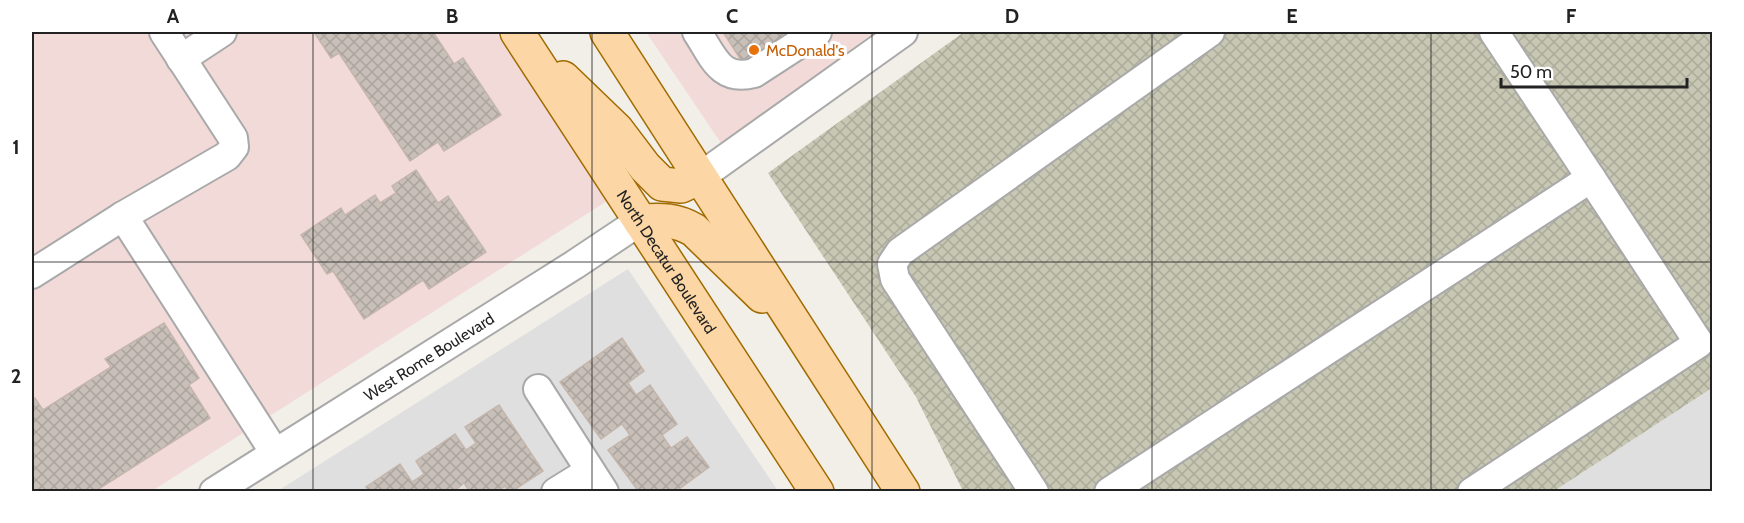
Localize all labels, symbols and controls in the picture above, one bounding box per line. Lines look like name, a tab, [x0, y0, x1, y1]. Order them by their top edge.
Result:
text: A	[167, 4, 180, 28]
text: B	[446, 4, 458, 28]
text: C	[726, 4, 738, 28]
text: D	[1005, 4, 1019, 28]
text: E	[1286, 4, 1298, 28]
text: F	[1566, 4, 1577, 28]
place label: McDonald's	[766, 41, 845, 60]
marker: McDonald's	[747, 43, 761, 57]
scale bar	[1501, 51, 1687, 89]
text: 50 m	[1510, 61, 1552, 83]
text: 1	[12, 135, 20, 159]
street label: North Decatur Boulevard	[613, 186, 720, 337]
street label: West Rome Boulevard	[360, 308, 497, 405]
text: 2	[11, 364, 21, 388]

